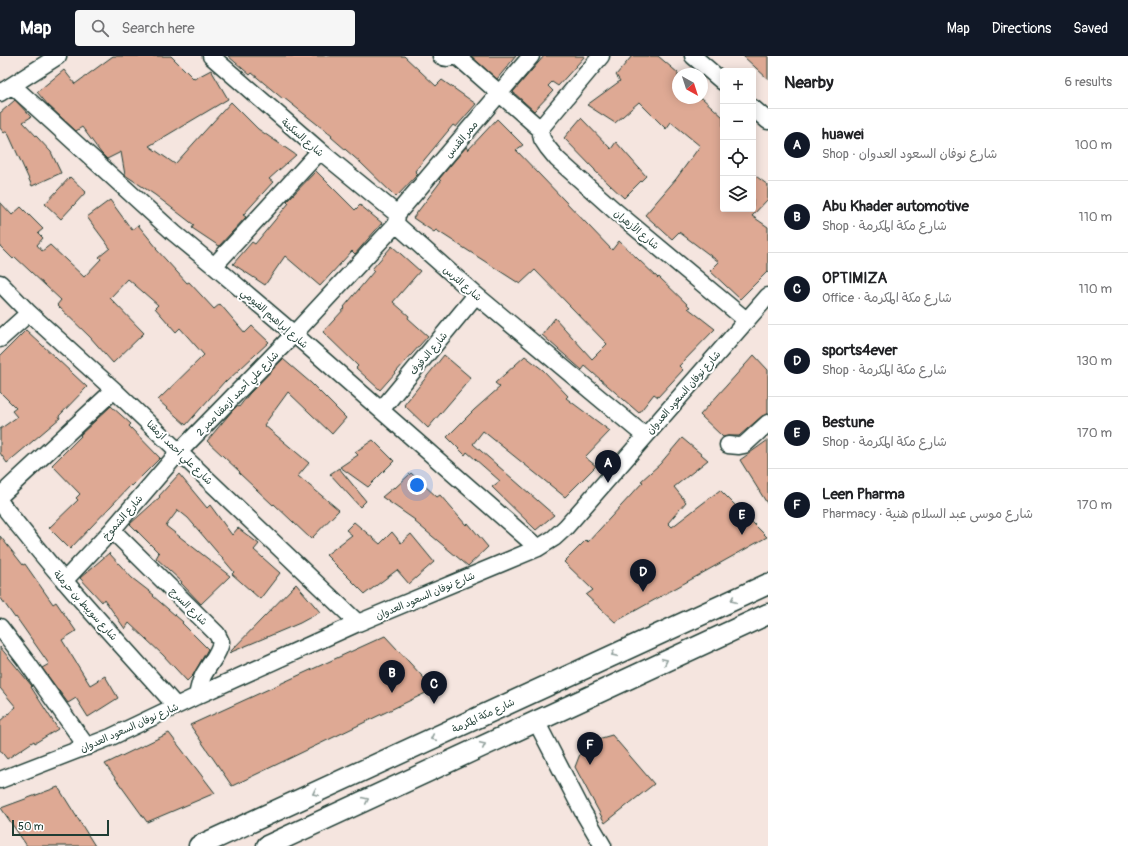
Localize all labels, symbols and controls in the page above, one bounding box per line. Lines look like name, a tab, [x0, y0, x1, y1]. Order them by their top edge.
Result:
search box	[75, 10, 355, 46]
text: Map	[20, 16, 51, 40]
icon: search	[89, 17, 111, 39]
text: Search here	[121, 19, 195, 38]
text: Map	[947, 20, 970, 37]
text: Directions	[992, 20, 1051, 37]
text: Saved	[1073, 20, 1108, 37]
north arrow	[672, 68, 708, 104]
map controls	[720, 68, 756, 212]
button: +	[720, 68, 756, 104]
text: Nearby	[784, 72, 833, 93]
text: 6 results	[1065, 74, 1112, 90]
button: −	[720, 104, 756, 140]
street label: شارع السكينة	[278, 116, 326, 160]
street label: ممر القدس	[443, 119, 481, 161]
text: huawei	[822, 125, 864, 144]
text: A	[793, 137, 801, 153]
text: 100 m	[1075, 137, 1112, 153]
button: locate	[720, 140, 756, 176]
text: Shop · شارع نوفان السعود العدوان	[822, 146, 997, 162]
button: layers	[720, 176, 756, 212]
text: Abu Khader automotive	[822, 197, 969, 216]
street label: شارع الأزهران	[611, 207, 662, 253]
text: B	[793, 209, 801, 225]
text: 110 m	[1079, 209, 1112, 225]
text: Shop · شارع مكة المكرمة	[822, 218, 947, 234]
street label: شارع الترس	[440, 264, 484, 305]
text: OPTIMIZA	[822, 269, 887, 288]
text: C	[793, 281, 801, 297]
text: 110 m	[1079, 281, 1112, 297]
street label: شارع إبراهيم الفيومي	[236, 286, 311, 354]
text: Office · شارع مكة المكرمة	[822, 290, 952, 306]
street label: شارع الدفوف	[407, 330, 451, 378]
text: sports4ever	[822, 341, 898, 360]
street label: شارع نوفان السعود العدوان	[644, 348, 724, 437]
street label: شارع علي أحمد ازمقنا ممر 2	[194, 349, 284, 441]
text: D	[793, 353, 801, 369]
text: 130 m	[1076, 353, 1112, 369]
text: Shop · شارع مكة المكرمة	[822, 362, 947, 378]
text: Bestune	[822, 413, 874, 432]
street label: شارع علي أحمد ازمقنا	[142, 418, 215, 490]
text: E	[794, 425, 800, 441]
text: 170 m	[1077, 425, 1112, 441]
text: Shop · شارع مكة المكرمة	[822, 434, 947, 450]
pin: A	[595, 450, 621, 483]
your location	[407, 475, 427, 495]
text: Leen Pharma	[822, 485, 905, 504]
street label: شارع الشموخ	[100, 493, 146, 543]
text: F	[793, 497, 801, 513]
text: 170 m	[1077, 497, 1112, 513]
pin: E	[729, 502, 755, 535]
text: Pharmacy · شارع موسى عبد السلام هنية	[822, 506, 1033, 522]
pin: D	[630, 559, 656, 592]
street label: شارع سويبط بن حرملة	[50, 568, 120, 644]
street label: شارع نوفان السعود العدوان	[374, 569, 477, 623]
street label: شارع السرج	[166, 585, 210, 629]
one-way arrow	[729, 595, 737, 603]
one-way arrow	[611, 649, 619, 657]
one-way arrow	[661, 658, 668, 666]
pin: B	[379, 660, 405, 693]
pin: C	[421, 671, 447, 704]
street label: شارع مكة المكرمة	[450, 696, 517, 737]
street label: شارع نوفان السعود العدوان	[78, 701, 181, 756]
pin: F	[577, 732, 603, 765]
one-way arrow	[429, 733, 437, 741]
one-way arrow	[479, 742, 487, 750]
one-way arrow	[311, 788, 319, 796]
one-way arrow	[361, 797, 369, 805]
scale bar	[12, 818, 109, 837]
text: 50 m	[18, 820, 44, 833]

